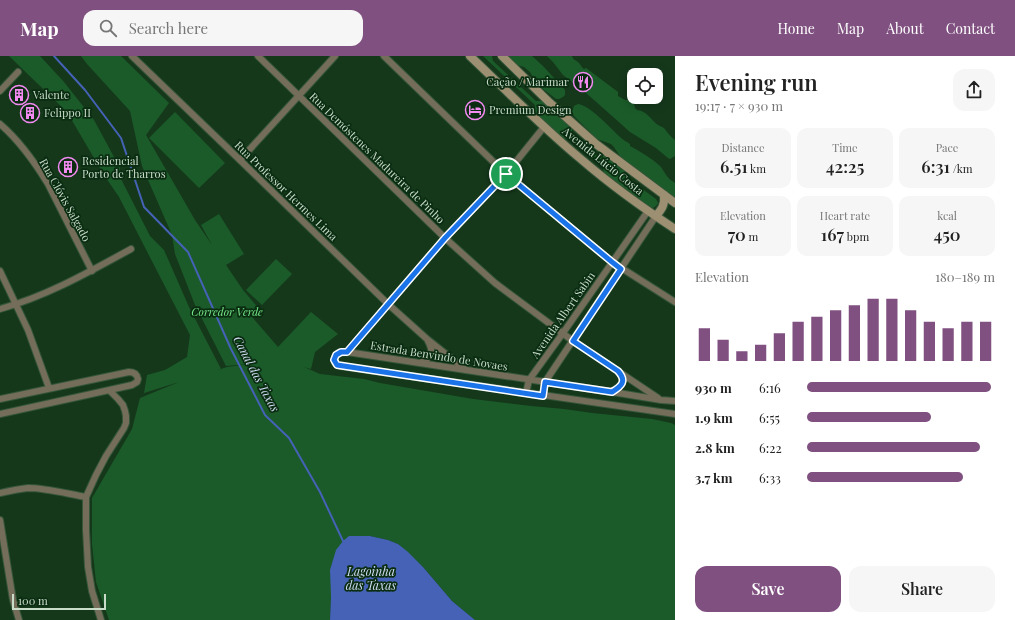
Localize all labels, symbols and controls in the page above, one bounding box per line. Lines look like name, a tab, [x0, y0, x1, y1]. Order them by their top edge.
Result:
search box	[83, 10, 363, 46]
text: Map	[20, 15, 59, 41]
icon: search	[97, 17, 119, 39]
text: Search here	[129, 18, 208, 38]
text: Home	[777, 19, 815, 38]
text: Map	[837, 19, 864, 38]
text: About	[886, 19, 924, 38]
text: Contact	[946, 19, 995, 38]
text: Evening run	[695, 67, 818, 97]
map controls	[627, 68, 663, 104]
button: locate	[627, 68, 663, 104]
button: share	[953, 69, 995, 111]
restaurant icon: Cação / Marimar	[572, 71, 594, 93]
place label: Cação / Marimar	[486, 74, 569, 89]
building icon: Valente	[8, 84, 30, 106]
place label: Valente	[32, 87, 70, 102]
street label: Rua Demóstenes Madureira de Pinho	[306, 89, 448, 227]
text: 19:17 · 7 × 930 m	[695, 97, 783, 114]
hotel icon: Premium Design	[464, 99, 486, 121]
building icon: Felippo II	[19, 102, 41, 124]
place label: Premium Design	[489, 102, 572, 117]
place label: Felippo II	[44, 105, 91, 120]
street label: Avenida Lúcio Costa	[559, 123, 647, 198]
street label: Rua Professor Hermes Lima	[232, 137, 341, 244]
text: Distance	[722, 140, 764, 155]
text: Time	[832, 140, 858, 155]
text: Pace	[936, 140, 958, 155]
place label: Residencial Porto de Tharros	[82, 153, 166, 181]
text: 6.51	[720, 155, 748, 177]
text: 42:25	[826, 155, 864, 177]
text: 6:31	[921, 155, 950, 177]
street label: Rua Clóvis Salgado	[36, 156, 94, 244]
building icon: Residencial Porto de Tharros	[57, 156, 79, 178]
pin	[489, 157, 523, 191]
text: km	[748, 161, 766, 176]
text: /km	[950, 161, 973, 176]
icon: arrive	[495, 163, 517, 185]
text: Elevation	[720, 208, 766, 223]
text: Heart rate	[820, 208, 870, 223]
text: kcal	[937, 208, 957, 223]
text: 70	[728, 223, 746, 245]
text: 167	[821, 223, 844, 245]
text: 450	[933, 223, 961, 245]
text: m	[746, 229, 758, 244]
text: bpm	[844, 229, 869, 244]
street label: Avenida Albert Sabin	[527, 268, 598, 362]
text: Elevation	[695, 268, 749, 285]
text: 180–189 m	[935, 268, 995, 285]
park label: Corredor Verde	[191, 304, 263, 319]
water label: Canal das Taxas	[230, 333, 284, 415]
street label: Estrada Benvindo de Novaes	[369, 337, 509, 374]
text: 930 m	[695, 379, 732, 396]
text: 6:16	[759, 379, 781, 396]
text: 1.9 km	[695, 409, 733, 426]
text: 6:55	[759, 409, 780, 426]
text: 2.8 km	[695, 439, 735, 456]
text: 6:22	[759, 439, 782, 456]
text: 3.7 km	[695, 469, 732, 486]
text: 6:33	[759, 469, 781, 486]
water label: Lagoinha das Taxas	[346, 563, 397, 593]
button: Save	[695, 566, 841, 612]
button: Share	[849, 566, 995, 612]
scale bar	[12, 592, 106, 611]
text: 100 m	[18, 593, 48, 608]

